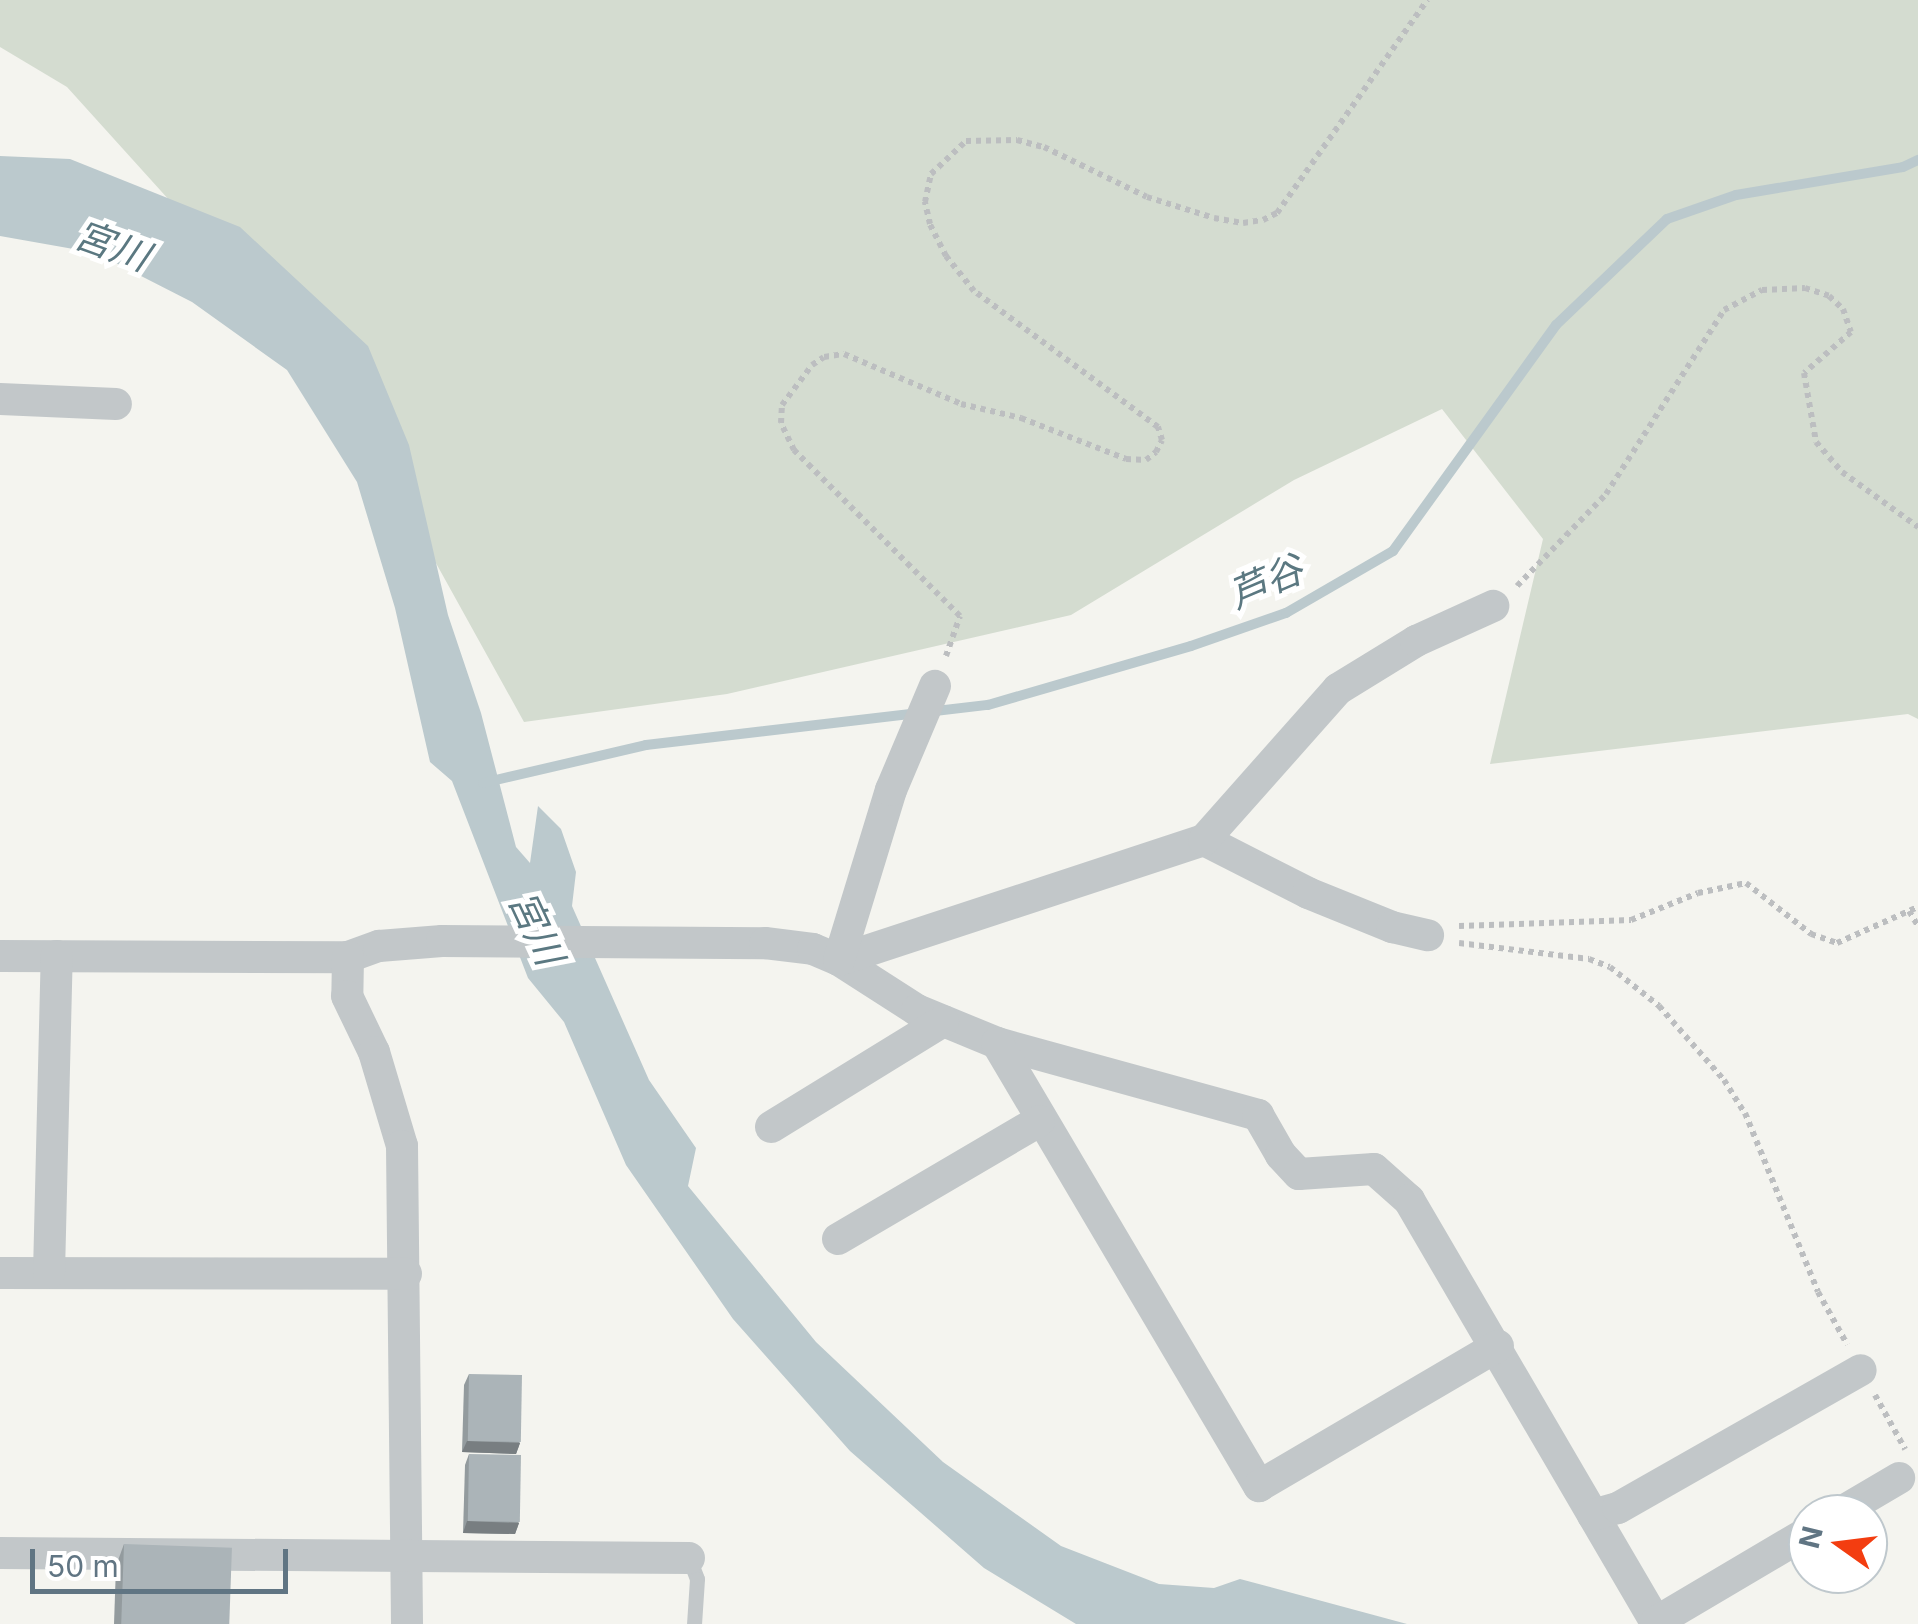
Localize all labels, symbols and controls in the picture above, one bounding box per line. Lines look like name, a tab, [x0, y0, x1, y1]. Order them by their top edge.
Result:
water label: 宮川	[68, 212, 156, 280]
water label: 芦谷	[1222, 546, 1310, 618]
water label: 宮川	[499, 884, 573, 972]
north arrow	[1788, 1494, 1888, 1594]
text: N	[1792, 1523, 1830, 1552]
scale bar	[35, 1529, 292, 1591]
text: 50 m	[47, 1548, 119, 1584]

